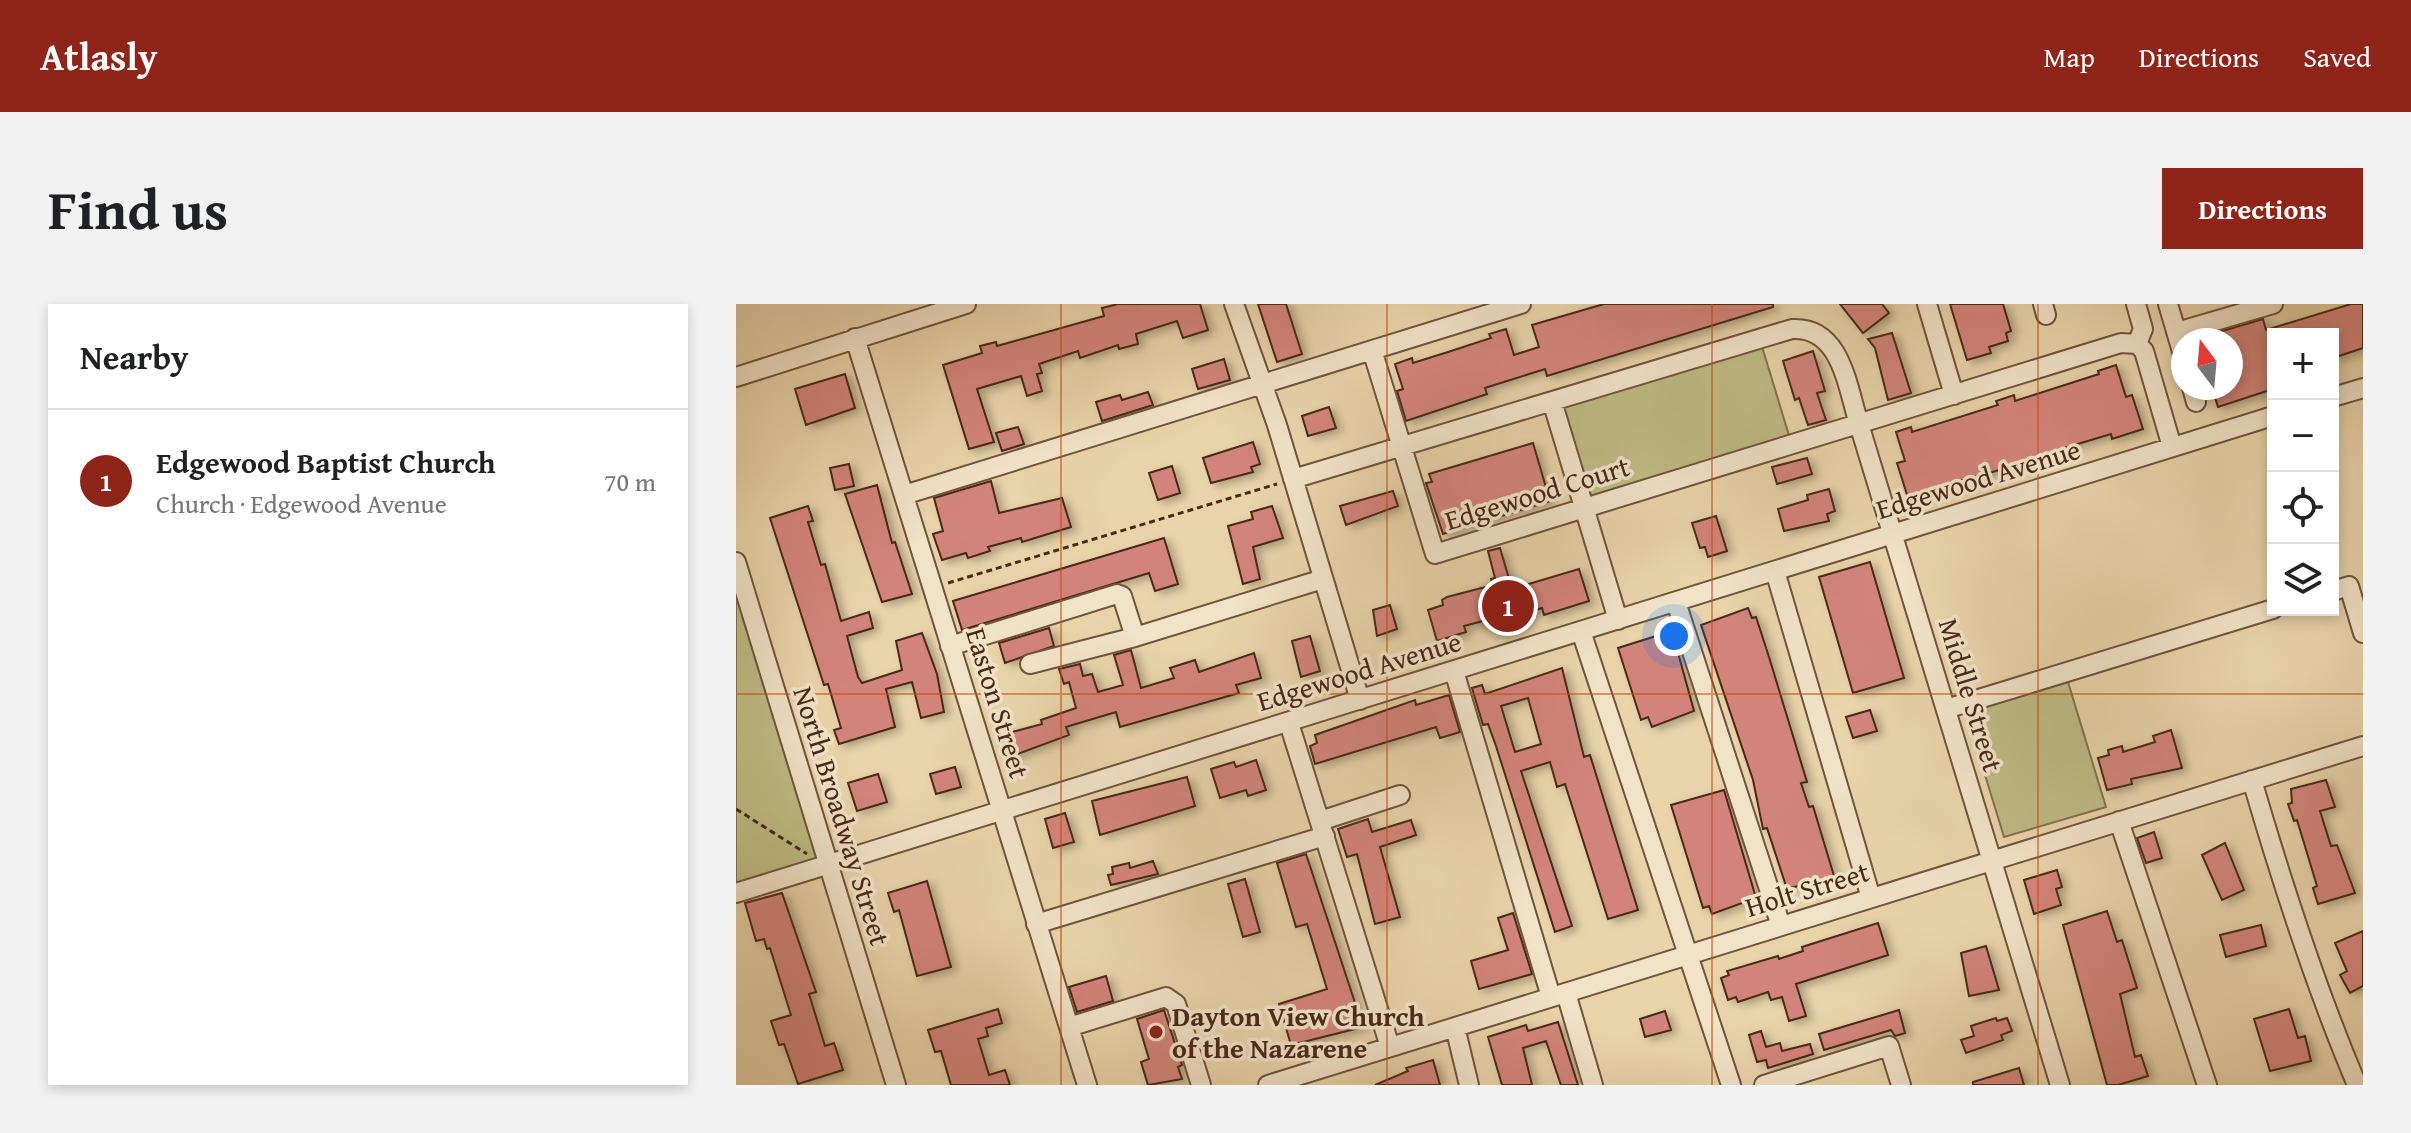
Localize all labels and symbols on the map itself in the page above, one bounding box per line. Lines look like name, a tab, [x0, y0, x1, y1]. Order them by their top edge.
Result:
north arrow	[2171, 328, 2243, 400]
street label: Edgewood Avenue	[1871, 428, 2085, 529]
street label: Edgewood Court	[1439, 445, 1634, 540]
pin: 1	[1482, 576, 1534, 636]
street label: Middle Street	[1929, 613, 2014, 777]
your location	[1654, 616, 1694, 656]
street label: Edgewood Avenue	[1252, 620, 1466, 721]
street label: Easton Street	[956, 623, 1041, 783]
street label: North Broadway Street	[784, 681, 901, 951]
street label: Holt Street	[1740, 850, 1874, 927]
place label: Dayton View Church of the Nazarene	[1172, 995, 1425, 1068]
marker: Dayton View Church of the Nazarene	[1147, 1023, 1165, 1041]

